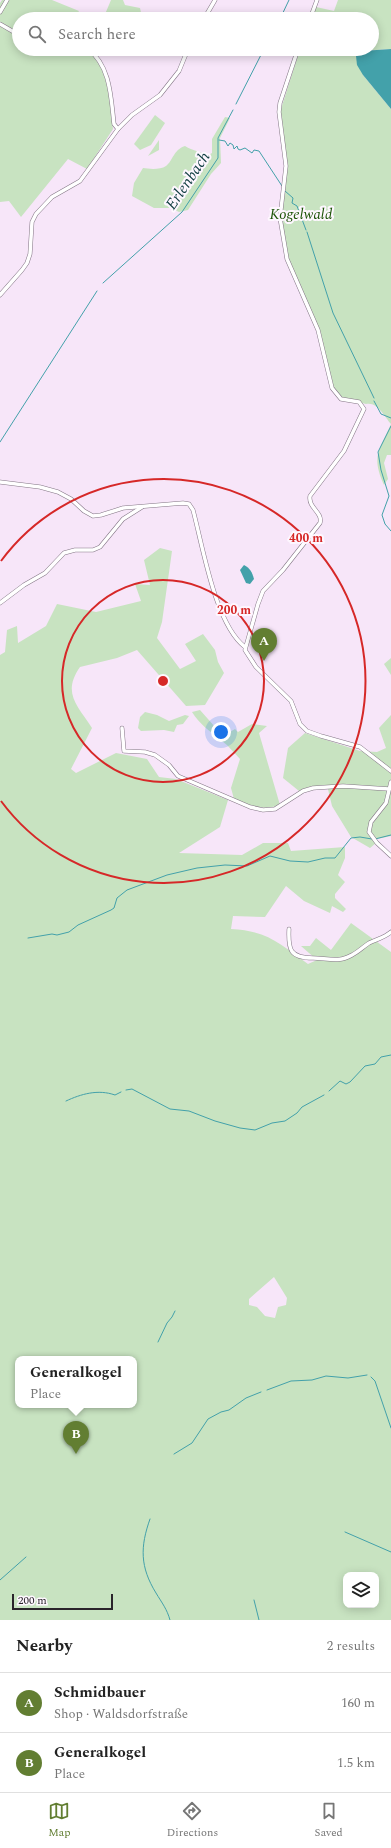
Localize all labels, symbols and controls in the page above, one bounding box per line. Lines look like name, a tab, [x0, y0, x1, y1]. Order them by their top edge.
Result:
search box	[12, 12, 379, 56]
icon: search	[26, 23, 48, 45]
text: Search here	[58, 23, 136, 46]
water label: Erlenbach	[159, 147, 216, 215]
park label: Kogelwald	[270, 203, 333, 226]
text: 400 m	[289, 529, 323, 548]
text: 200 m	[217, 601, 251, 620]
pin: A	[251, 628, 277, 661]
centre of rings	[156, 674, 170, 688]
your location	[211, 722, 231, 742]
popup	[15, 1356, 137, 1408]
text: Generalkogel	[30, 1361, 122, 1384]
text: Place	[30, 1384, 61, 1404]
pin: B	[63, 1421, 89, 1454]
map controls	[343, 1572, 379, 1608]
button: layers	[343, 1572, 379, 1608]
scale bar	[12, 1592, 113, 1611]
text: 200 m	[18, 1592, 47, 1609]
text: Nearby	[16, 1633, 72, 1659]
text: 2 results	[327, 1636, 375, 1656]
text: Schmidbauer	[54, 1681, 146, 1704]
text: A	[24, 1693, 34, 1713]
text: 160 m	[341, 1693, 375, 1713]
text: Shop · Waldsdorfstraße	[54, 1704, 188, 1724]
text: Generalkogel	[54, 1741, 146, 1764]
text: B	[24, 1753, 34, 1773]
text: 1.5 km	[337, 1753, 375, 1773]
text: Place	[54, 1764, 85, 1784]
tab: Map	[48, 1800, 70, 1841]
tab: Directions	[167, 1800, 218, 1841]
tab: Saved	[315, 1800, 343, 1841]

